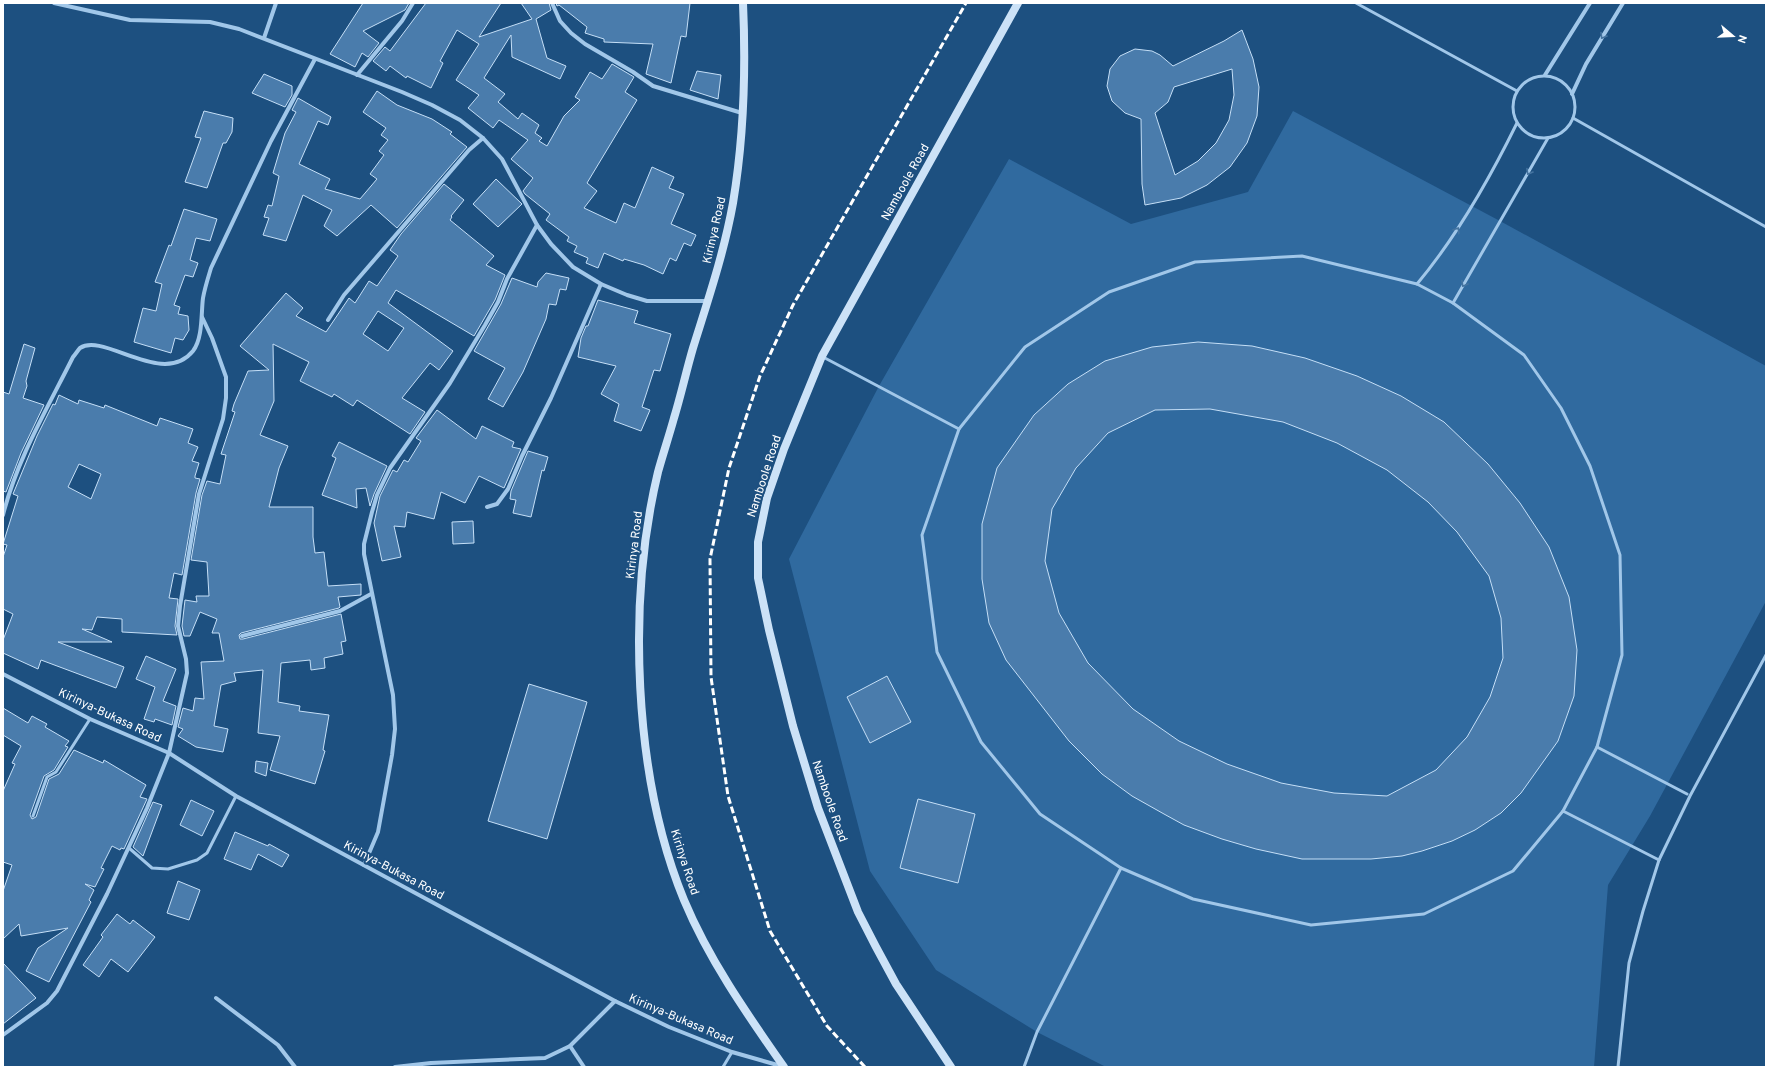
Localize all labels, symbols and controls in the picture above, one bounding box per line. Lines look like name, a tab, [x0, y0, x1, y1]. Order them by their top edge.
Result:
north arrow	[1713, 16, 1753, 56]
one-way arrow	[1600, 32, 1607, 39]
text: N	[1734, 33, 1749, 45]
street label: Namboole Road	[878, 141, 934, 224]
one-way arrow	[1526, 168, 1533, 175]
street label: Kirinya Road	[699, 195, 730, 265]
one-way arrow	[1452, 228, 1459, 235]
one-way arrow	[1461, 280, 1468, 288]
street label: Namboole Road	[744, 433, 786, 519]
street label: Kirinya Road	[623, 510, 647, 580]
street label: Kirinya-Bukasa Road	[55, 685, 164, 747]
street label: Namboole Road	[808, 758, 851, 844]
street label: Kirinya Road	[666, 827, 702, 897]
street label: Kirinya-Bukasa Road	[340, 838, 447, 904]
street label: Kirinya-Bukasa Road	[626, 991, 735, 1049]

